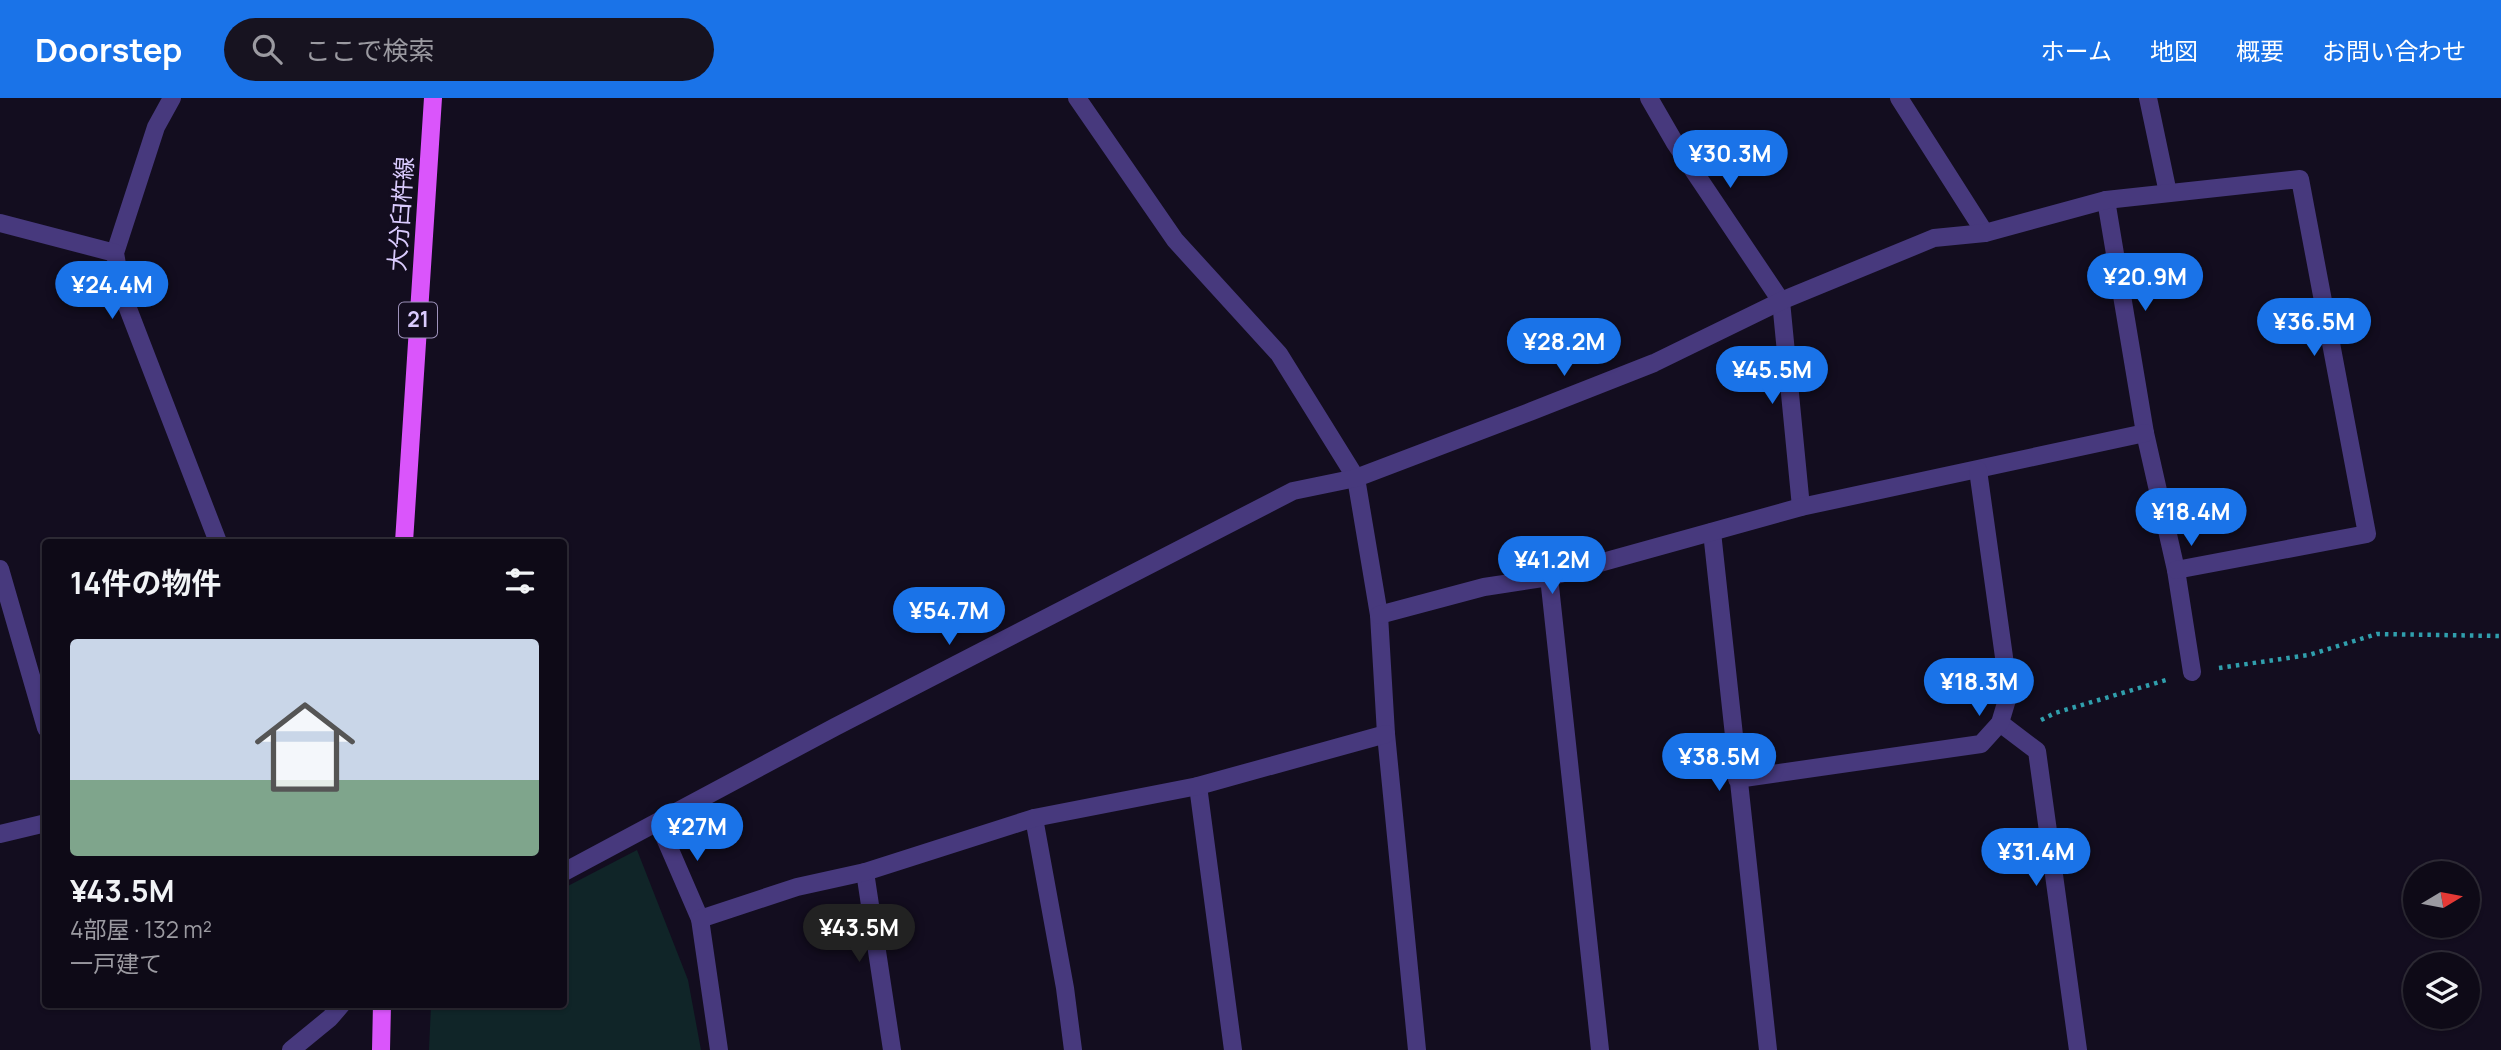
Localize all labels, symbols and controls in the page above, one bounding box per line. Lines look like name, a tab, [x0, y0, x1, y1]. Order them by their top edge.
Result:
search box	[224, 18, 714, 81]
text: Doorstep	[35, 27, 182, 72]
icon: search	[248, 30, 286, 68]
text: ここで検索	[304, 32, 434, 68]
text: ホーム	[2041, 34, 2112, 67]
text: 地図	[2150, 34, 2198, 67]
text: 概要	[2236, 34, 2284, 67]
text: お問い合わせ	[2322, 34, 2466, 67]
pin: ¥30.3M	[1673, 130, 1787, 190]
text: ¥30.3M	[1689, 137, 1771, 169]
street label: 大分臼杵線	[380, 155, 420, 272]
pin: ¥20.9M	[2088, 254, 2202, 313]
text: ¥20.9M	[2103, 260, 2187, 292]
pin: ¥24.4M	[55, 262, 169, 321]
text: ¥24.4M	[71, 268, 153, 300]
pin: ¥36.5M	[2257, 299, 2371, 358]
road number: 21	[399, 302, 437, 338]
text: ¥36.5M	[2273, 305, 2355, 337]
pin: ¥28.2M	[1507, 318, 1621, 378]
text: ¥28.2M	[1523, 325, 1605, 357]
pin: ¥45.5M	[1715, 346, 1829, 406]
text: ¥45.5M	[1732, 353, 1812, 385]
pin: ¥18.4M	[2134, 489, 2248, 548]
text: ¥18.4M	[2152, 495, 2230, 527]
pin: ¥41.2M	[1495, 536, 1609, 596]
text: ¥41.2M	[1514, 543, 1590, 575]
text: 14件の物件	[70, 562, 221, 603]
icon: filters	[501, 562, 539, 600]
pin: ¥54.7M	[892, 588, 1006, 647]
text: ¥54.7M	[909, 594, 989, 626]
pin: ¥18.3M	[1922, 658, 2036, 718]
text: ¥18.3M	[1940, 665, 2018, 697]
icon: home	[242, 684, 368, 810]
pin: ¥38.5M	[1662, 734, 1776, 793]
text: ¥38.5M	[1678, 740, 1760, 772]
pin: ¥27M	[656, 804, 738, 863]
text: ¥27M	[667, 810, 727, 842]
pin: ¥31.4M	[1979, 828, 2093, 888]
text: ¥31.4M	[1997, 835, 2075, 867]
north arrow	[2403, 861, 2480, 938]
map controls	[2403, 861, 2480, 1029]
text: ¥43.5M	[70, 870, 174, 911]
pin: ¥43.5M	[802, 904, 916, 964]
text: ¥43.5M	[819, 911, 899, 943]
text: 4部屋 · 132 m²	[70, 913, 212, 945]
text: 一戸建て	[70, 947, 162, 979]
button: layers	[2403, 952, 2480, 1029]

